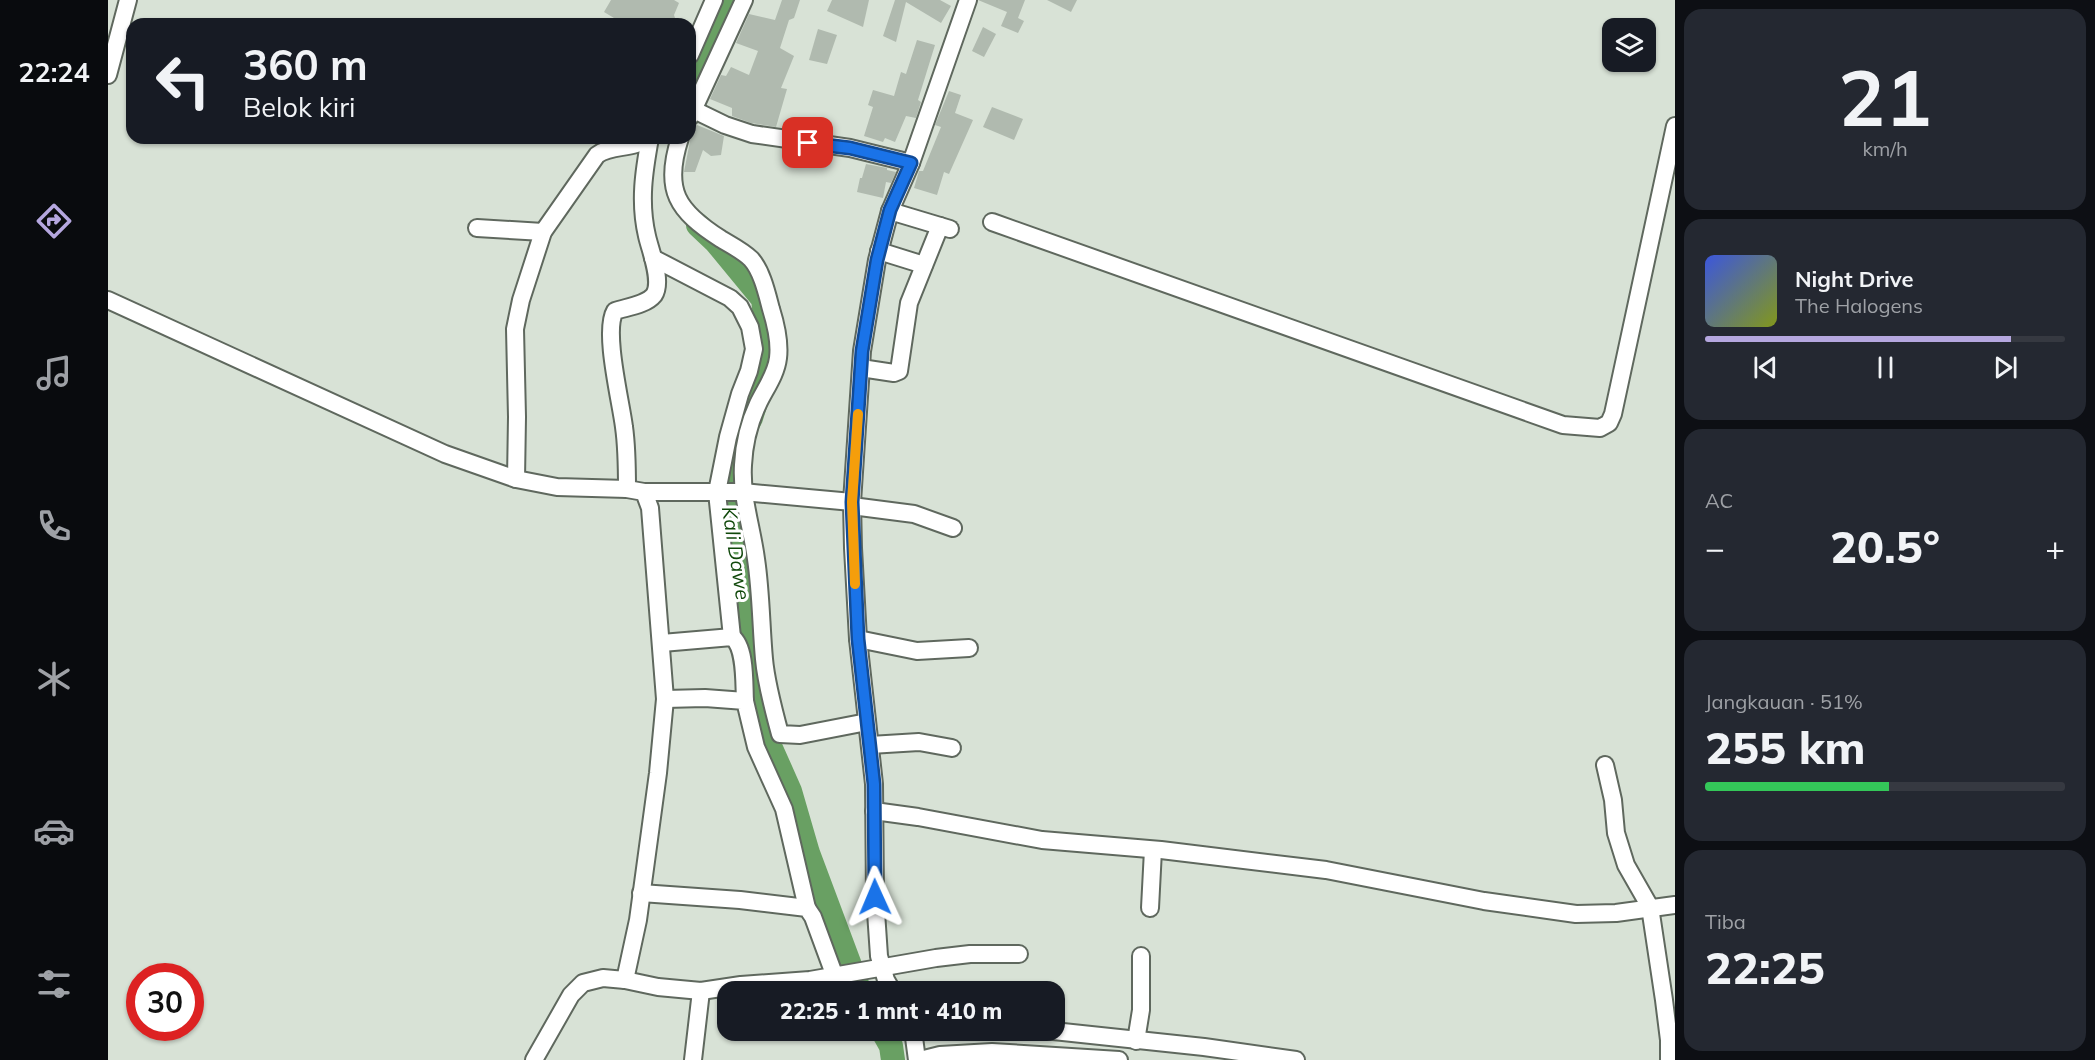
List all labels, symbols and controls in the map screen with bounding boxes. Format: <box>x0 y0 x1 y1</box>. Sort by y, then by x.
map controls <box>1602 18 1656 72</box>
button: layers <box>1602 18 1656 72</box>
text: 360 m <box>243 38 368 91</box>
icon: left <box>144 42 222 120</box>
text: 21 <box>1838 48 1932 146</box>
text: 22:24 <box>18 55 90 89</box>
text: Belok kiri <box>243 90 355 124</box>
pin <box>782 117 833 168</box>
icon: arrive <box>791 126 824 159</box>
text: km/h <box>1862 136 1908 161</box>
icon: directions <box>33 200 75 242</box>
text: Night Drive <box>1795 265 1914 293</box>
text: The Halogens <box>1795 293 1923 318</box>
icon: previous <box>1749 351 1782 384</box>
icon: pause <box>1869 351 1902 384</box>
icon: next <box>1989 351 2022 384</box>
icon: music <box>33 352 75 394</box>
text: AC <box>1705 488 1733 513</box>
water label: Kali Dawe <box>717 504 756 602</box>
icon: phone <box>33 505 75 547</box>
text: 20.5° <box>1830 518 1940 574</box>
text: − <box>1705 527 1725 568</box>
text: + <box>2045 527 2065 568</box>
icon: climate <box>33 658 75 700</box>
text: Jangkauan · 51% <box>1705 689 1863 714</box>
text: 255 km <box>1705 719 1866 775</box>
icon: car <box>33 810 75 852</box>
position arrow <box>843 865 907 929</box>
text: Tiba <box>1705 909 1746 934</box>
text: 22:25 <box>1705 939 1825 995</box>
icon: filters <box>33 963 75 1005</box>
speed limit sign: 30 <box>126 963 204 1041</box>
text: 22:25 · 1 mnt · 410 m <box>780 997 1002 1025</box>

